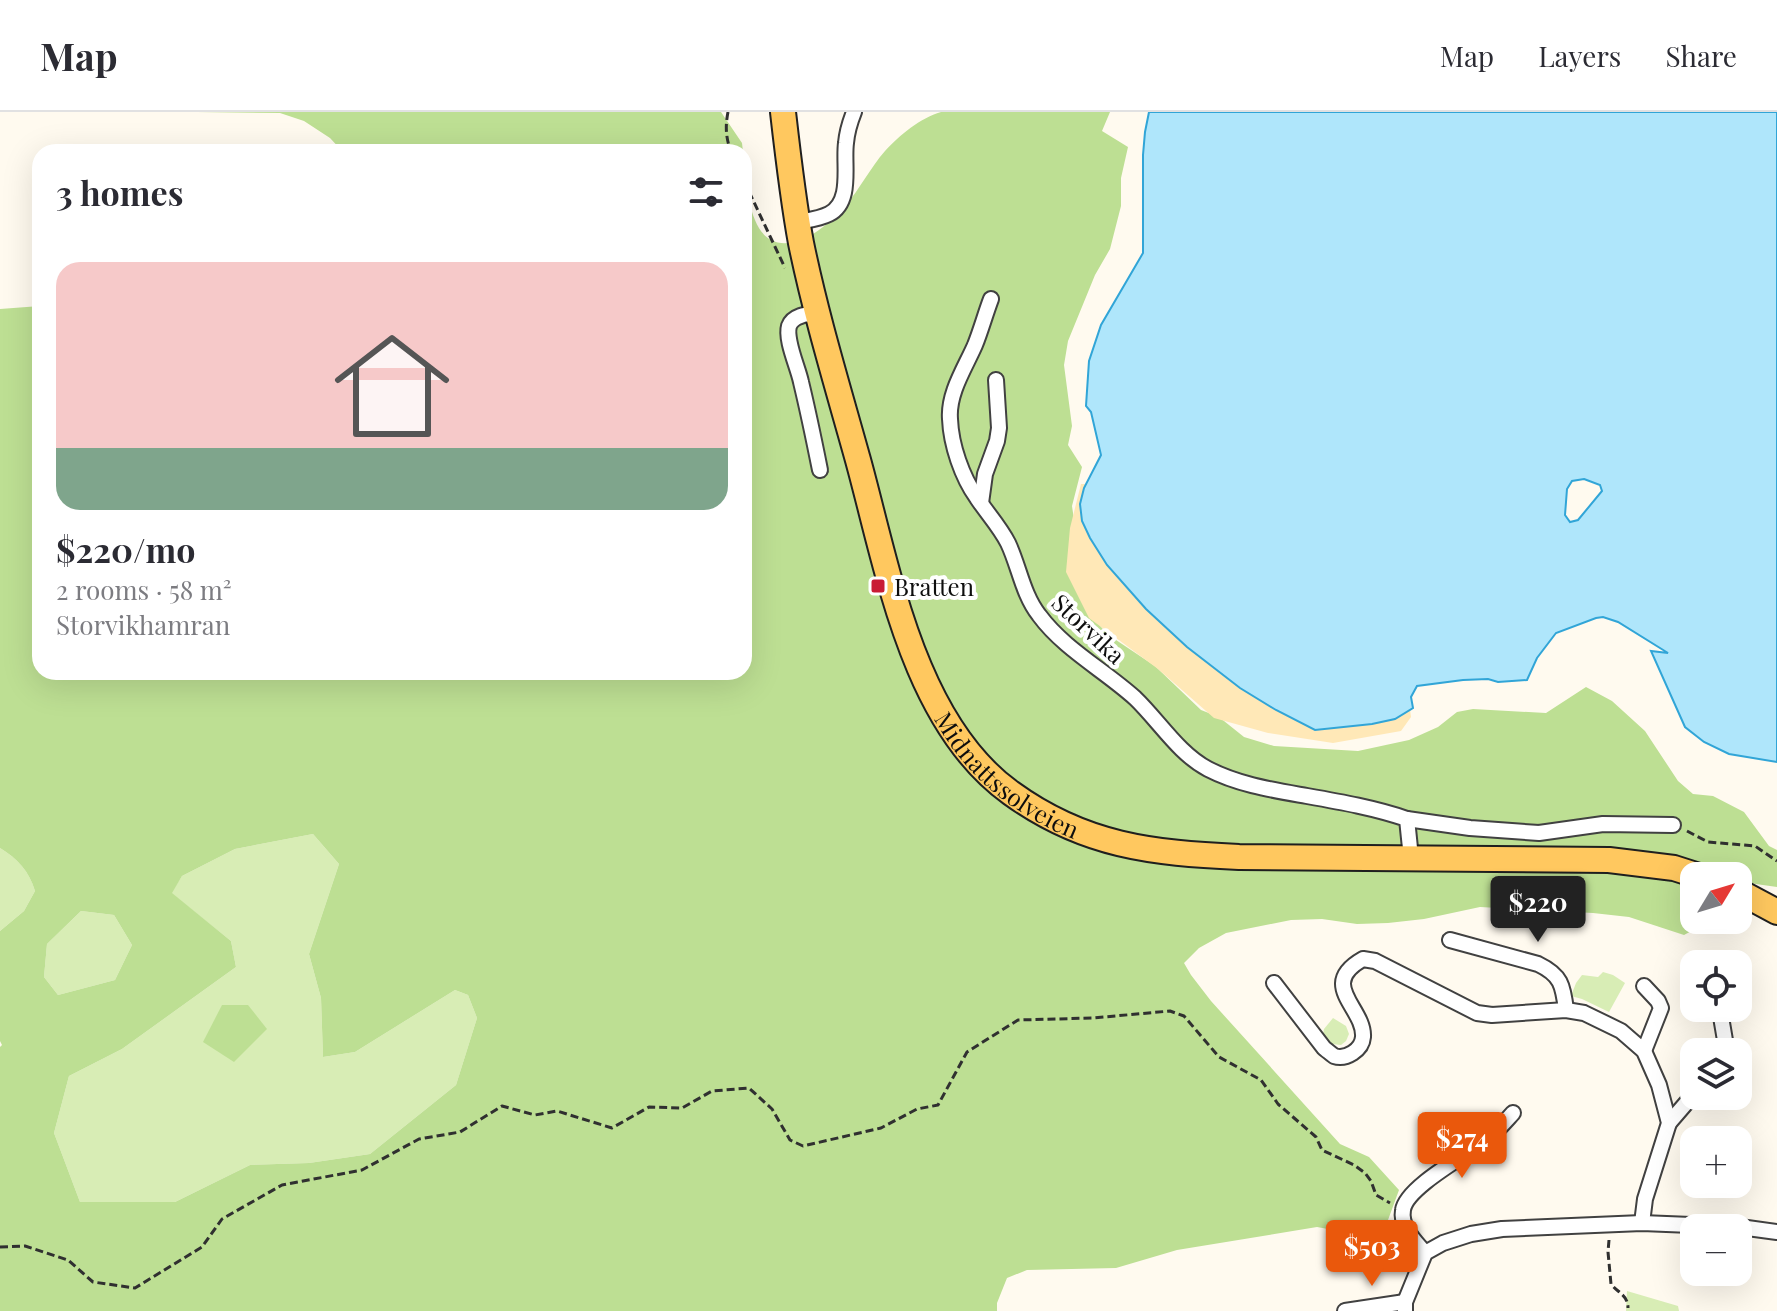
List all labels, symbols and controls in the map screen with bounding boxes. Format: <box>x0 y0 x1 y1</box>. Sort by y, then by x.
text: Map <box>40 30 117 81</box>
text: Map <box>1440 37 1494 74</box>
text: Layers <box>1538 37 1621 74</box>
text: Share <box>1665 37 1737 74</box>
text: 3 homes <box>56 169 183 215</box>
icon: filters <box>684 170 728 214</box>
icon: home <box>320 314 464 458</box>
text: $220/mo <box>56 526 196 572</box>
place label: Bratten <box>894 570 974 602</box>
text: 2 rooms · 58 m² <box>56 572 232 607</box>
marker: Bratten <box>869 577 887 595</box>
street label: Storvika <box>1046 586 1132 670</box>
text: Storvikhamran <box>56 607 230 642</box>
street label: Midnattssolveien <box>928 705 1084 845</box>
north arrow <box>1680 862 1752 934</box>
map controls <box>1680 862 1752 1286</box>
pin: $220 <box>1491 876 1585 944</box>
text: $220 <box>1509 884 1567 919</box>
button: locate <box>1680 950 1752 1022</box>
button: layers <box>1680 1038 1752 1110</box>
pin: $274 <box>1415 1112 1509 1180</box>
text: $274 <box>1436 1120 1488 1155</box>
button: + <box>1680 1126 1752 1198</box>
button: − <box>1680 1214 1752 1286</box>
pin: $503 <box>1325 1220 1419 1288</box>
text: $503 <box>1344 1228 1400 1263</box>

